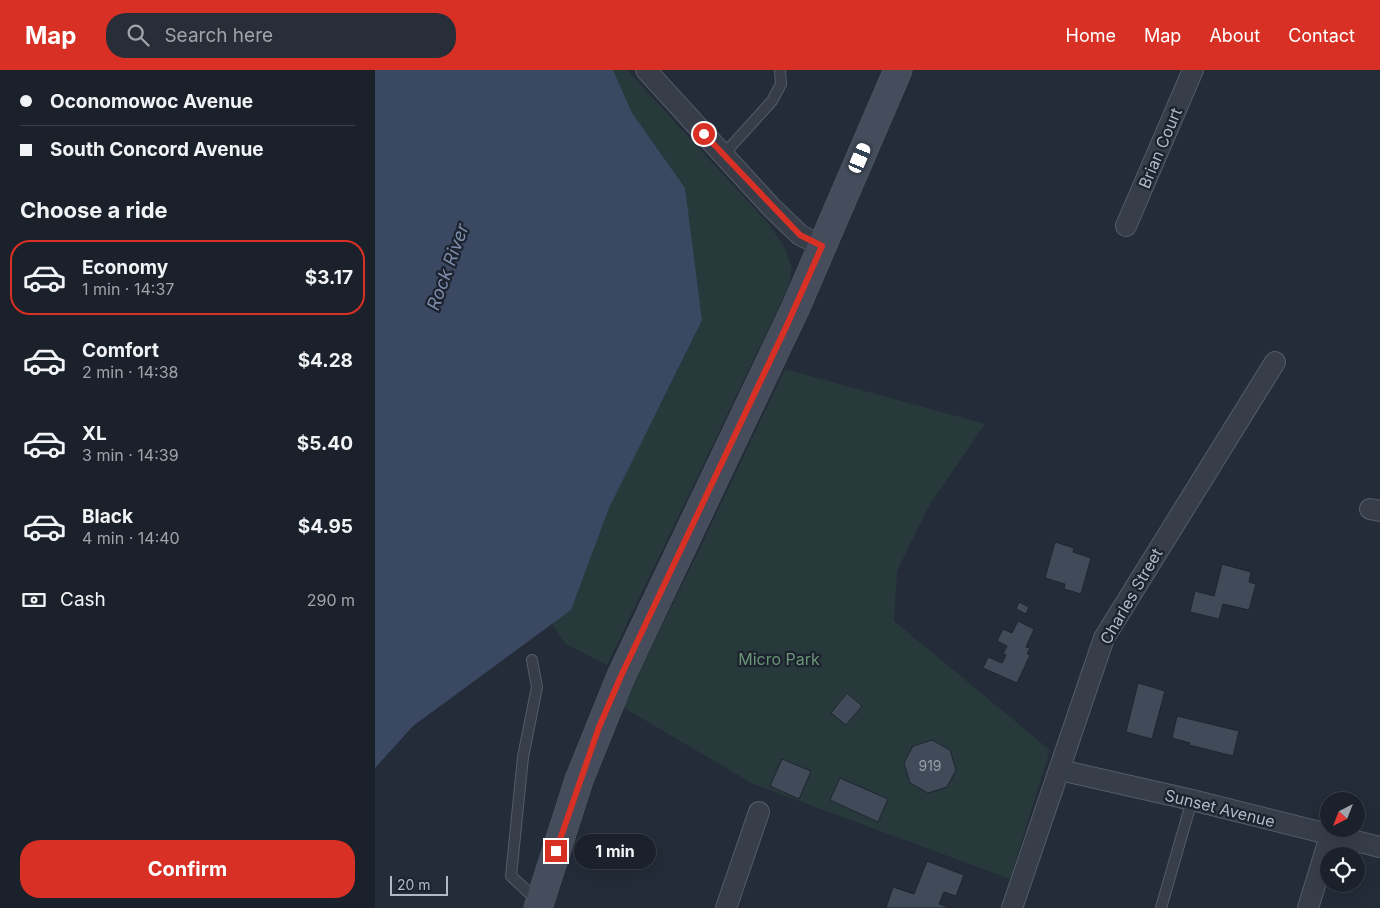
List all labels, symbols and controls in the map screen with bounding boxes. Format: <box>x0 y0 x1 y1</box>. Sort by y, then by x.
search box <box>106 13 456 58</box>
text: Map <box>25 21 76 50</box>
icon: search <box>124 21 152 49</box>
text: Search here <box>164 24 273 47</box>
text: Home <box>1066 25 1116 46</box>
text: Map <box>1144 25 1181 46</box>
text: About <box>1209 25 1260 46</box>
text: Contact <box>1288 25 1355 46</box>
text: Oconomowoc Avenue <box>50 90 253 113</box>
street label: Brian Court <box>1134 105 1186 191</box>
route start <box>693 123 715 145</box>
text: South Concord Avenue <box>50 138 264 161</box>
car <box>847 141 872 175</box>
text: Choose a ride <box>20 197 168 223</box>
water label: Rock River <box>422 220 473 313</box>
icon: car <box>22 255 67 300</box>
text: Economy <box>82 256 168 279</box>
text: $3.17 <box>305 266 353 289</box>
text: 1 min · 14:37 <box>82 279 174 299</box>
icon: car <box>22 338 67 383</box>
text: Comfort <box>82 339 159 362</box>
text: $4.28 <box>298 349 353 372</box>
text: 2 min · 14:38 <box>82 362 178 382</box>
icon: car <box>22 421 67 466</box>
text: XL <box>82 422 107 445</box>
text: $5.40 <box>297 432 353 455</box>
text: 3 min · 14:39 <box>82 445 179 465</box>
icon: car <box>22 504 67 549</box>
text: Black <box>82 505 133 528</box>
text: $4.95 <box>298 515 353 538</box>
text: 4 min · 14:40 <box>82 528 180 548</box>
street label: Charles Street <box>1095 544 1167 648</box>
icon: cash <box>20 586 48 614</box>
text: Cash <box>60 588 106 611</box>
text: 290 m <box>307 590 355 610</box>
park label: Micro Park <box>738 649 820 669</box>
house number: 919 <box>918 757 942 774</box>
street label: Sunset Avenue <box>1163 785 1277 831</box>
north arrow <box>1320 792 1365 838</box>
map controls <box>1320 792 1365 892</box>
callout: 1 min <box>573 834 656 868</box>
button: Confirm <box>20 840 355 898</box>
route end <box>545 840 567 862</box>
text: 1 min <box>595 841 635 861</box>
button: locate <box>1320 847 1365 892</box>
scale bar <box>390 873 447 896</box>
text: 20 m <box>397 876 431 893</box>

